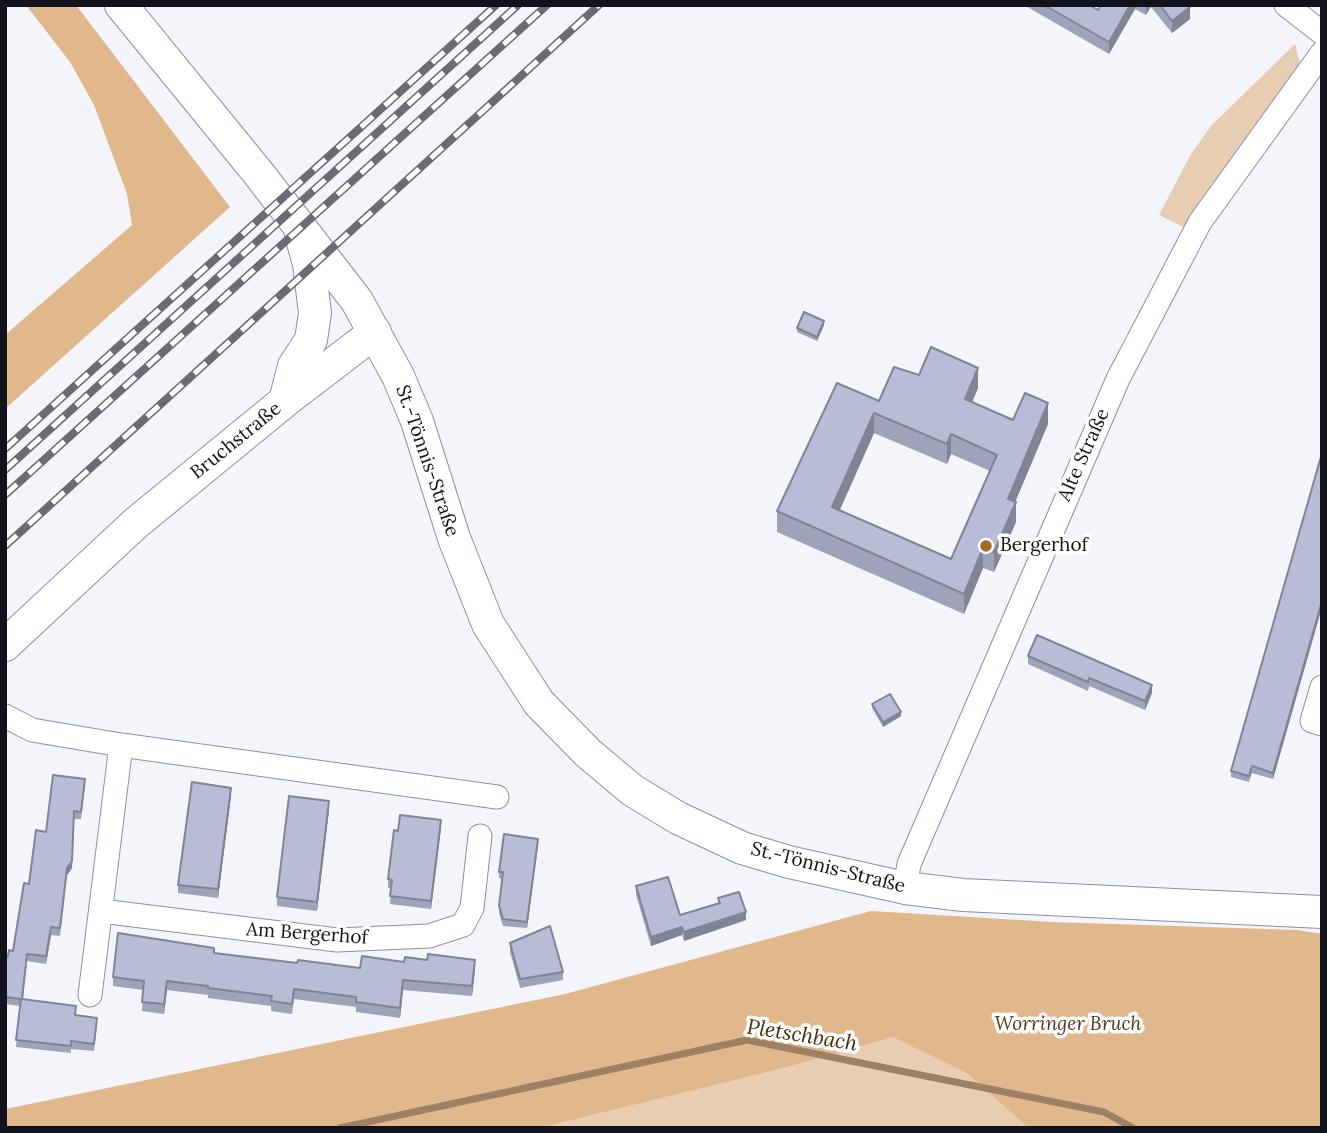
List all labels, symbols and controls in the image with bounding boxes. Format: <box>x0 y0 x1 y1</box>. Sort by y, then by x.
street label: St.-Tönnis-Straße <box>390 382 464 540</box>
street label: Bruchstraße <box>186 398 286 484</box>
street label: Alte Straße <box>1053 405 1115 505</box>
place label: Bergerhof <box>1000 535 1088 557</box>
marker: Bergerhof <box>978 538 994 554</box>
street label: St.-Tönnis-Straße <box>748 838 908 898</box>
street label: Am Bergerhof <box>245 918 369 950</box>
park label: Worringer Bruch <box>995 1014 1141 1036</box>
water label: Pletschbach <box>745 1015 859 1057</box>

